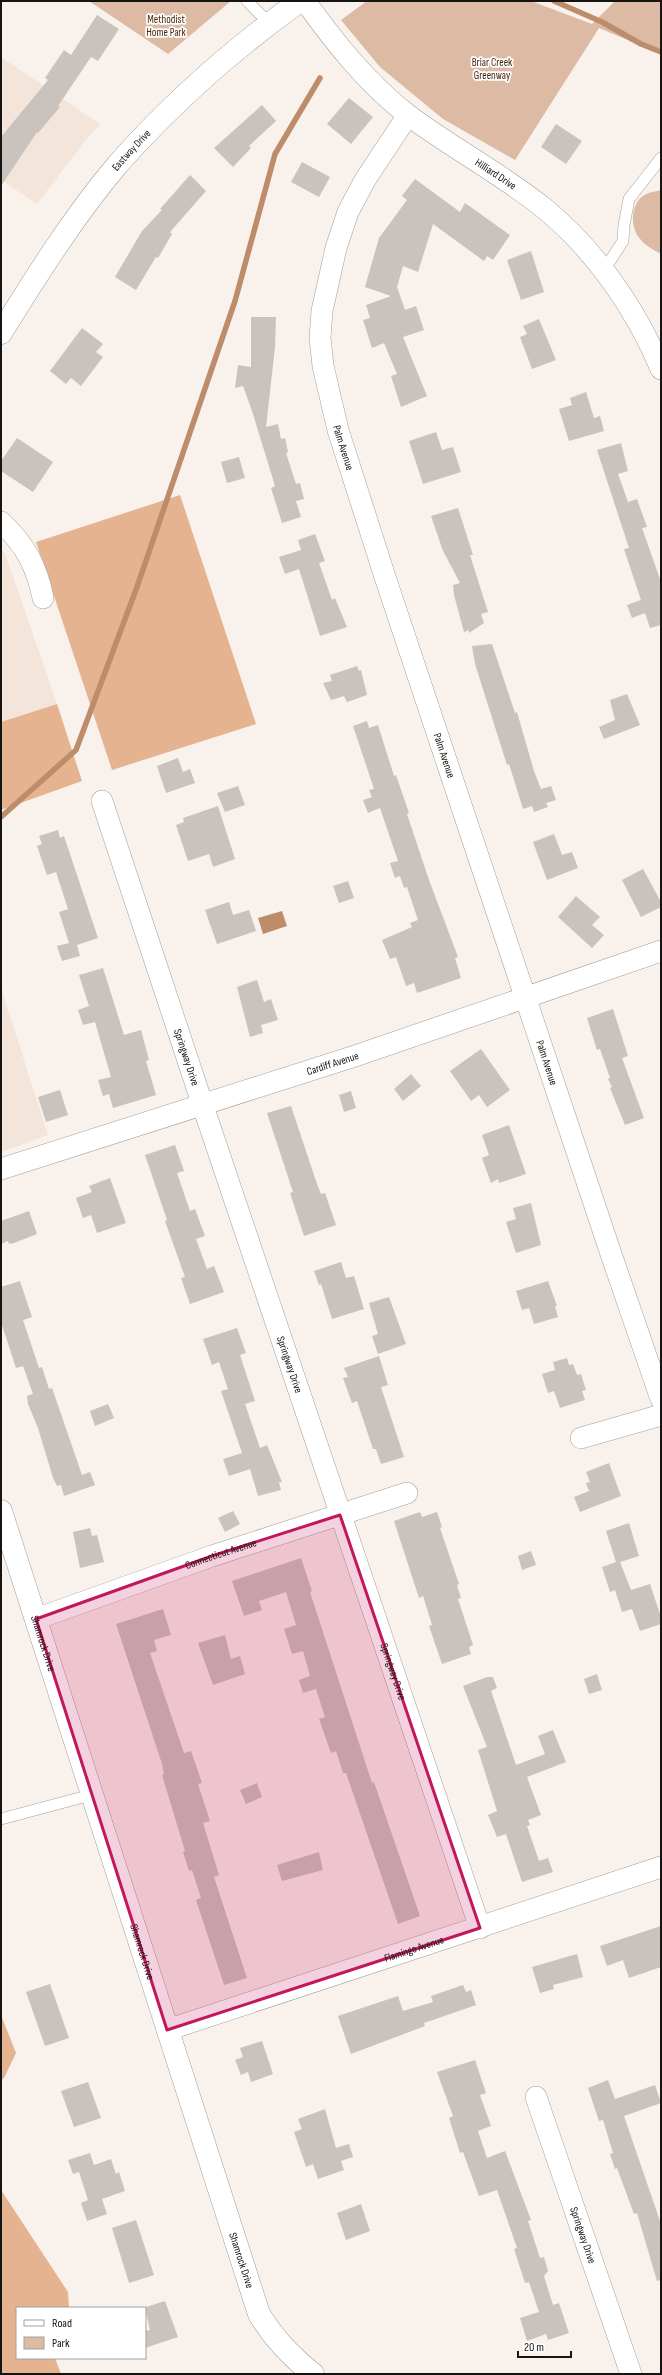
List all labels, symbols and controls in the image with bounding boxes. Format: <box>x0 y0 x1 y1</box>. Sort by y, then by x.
park label: Methodist Home Park <box>146 13 187 39</box>
park label: Briar Creek Greenway <box>472 56 513 82</box>
street label: Eastway Drive <box>109 127 154 173</box>
street label: Hilliard Drive <box>473 156 519 193</box>
street label: Palm Avenue <box>330 424 356 472</box>
street label: Palm Avenue <box>431 731 458 780</box>
street label: Springway Drive <box>171 1027 202 1088</box>
street label: Palm Avenue <box>533 1039 560 1087</box>
street label: Cardiff Avenue <box>305 1049 361 1078</box>
street label: Springway Drive <box>274 1335 305 1395</box>
street label: Connecticut Avenue <box>183 1536 258 1572</box>
street label: Shamrock Drive <box>28 1614 58 1673</box>
street label: Springway Drive <box>377 1642 409 1702</box>
street label: Shamrock Drive <box>127 1922 157 1982</box>
street label: Flamingo Avenue <box>383 1933 446 1965</box>
street label: Springway Drive <box>567 2205 599 2265</box>
street label: Shamrock Drive <box>226 2231 256 2290</box>
legend <box>16 2307 146 2359</box>
text: Road <box>52 2316 72 2331</box>
scale bar <box>518 2333 571 2359</box>
text: Park <box>52 2336 70 2351</box>
text: 20 m <box>524 2340 544 2355</box>

